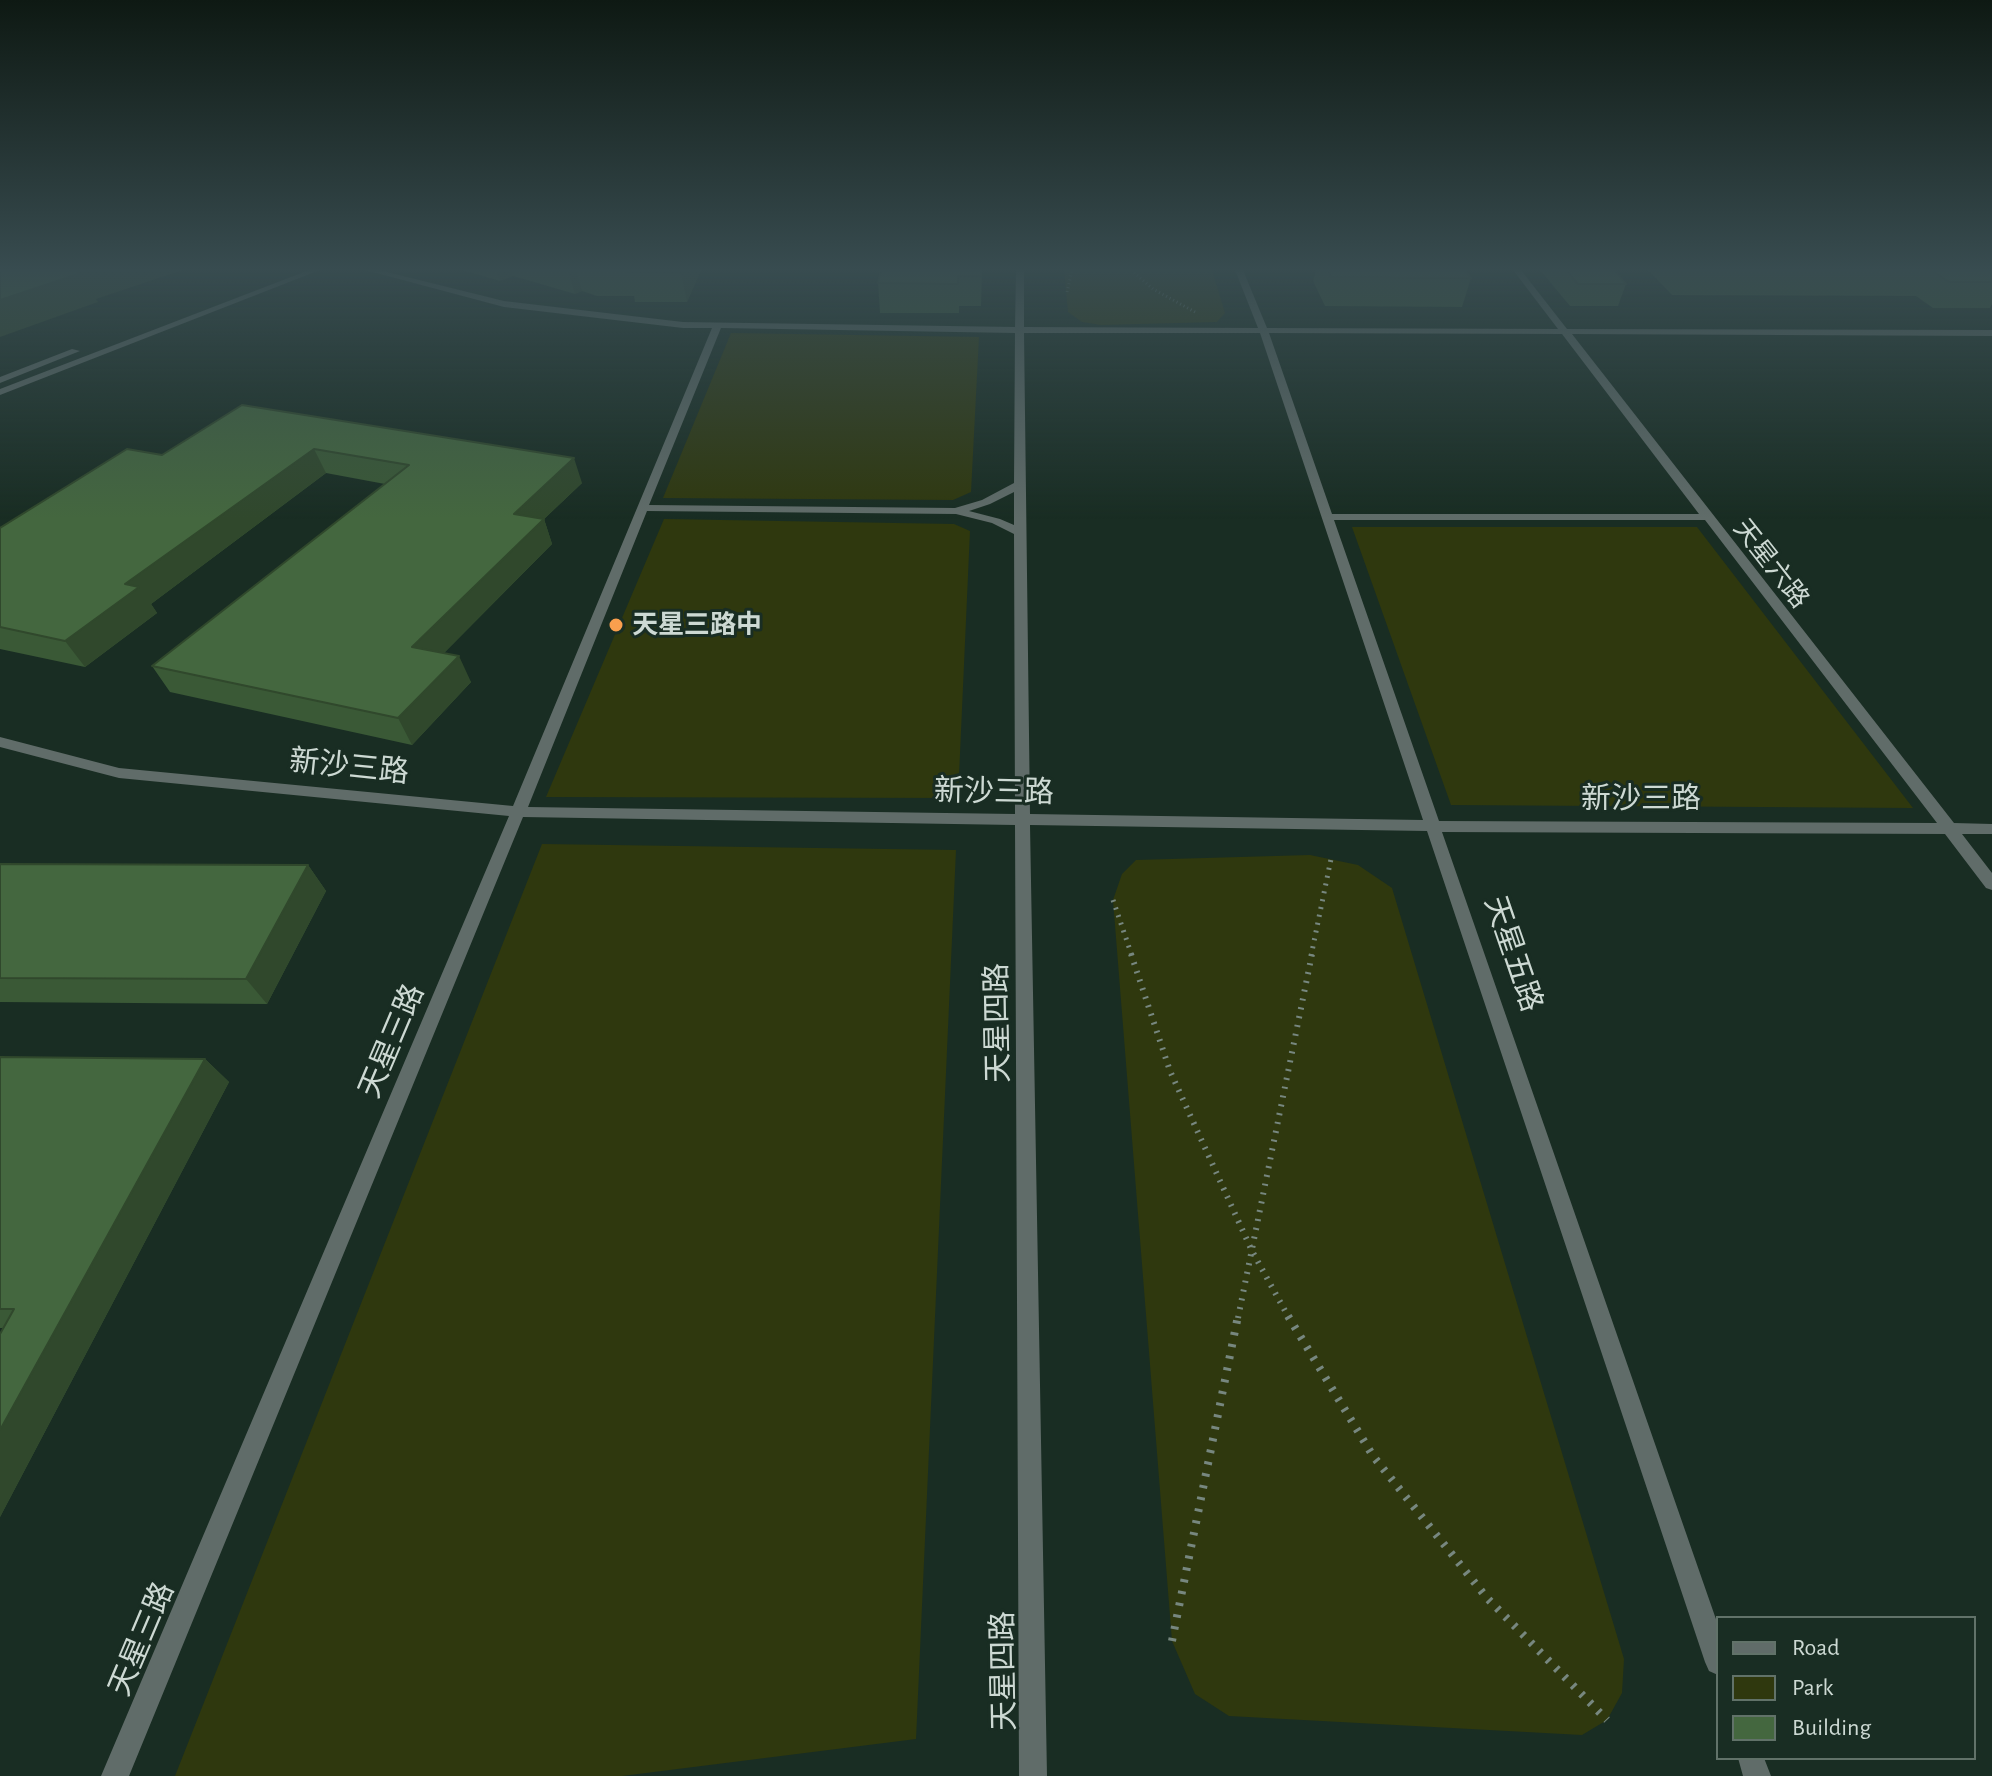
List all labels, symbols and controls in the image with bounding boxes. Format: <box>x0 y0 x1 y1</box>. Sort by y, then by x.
street label: 天星六路 <box>1727 513 1815 615</box>
place label: 天星三路中 <box>632 609 762 641</box>
marker: 天星三路中 <box>607 616 625 634</box>
street label: 新沙三路 <box>287 743 411 791</box>
street label: 新沙三路 <box>934 773 1054 811</box>
street label: 新沙三路 <box>1581 781 1701 817</box>
street label: 天星五路 <box>1476 891 1550 1017</box>
street label: 天星四路 <box>979 963 1017 1083</box>
street label: 天星三路 <box>352 979 432 1103</box>
street label: 天星三路 <box>102 1577 182 1701</box>
street label: 天星四路 <box>985 1611 1023 1731</box>
legend <box>1716 1616 1976 1760</box>
text: Road <box>1792 1636 1840 1660</box>
text: Park <box>1792 1676 1833 1700</box>
text: Building <box>1792 1716 1871 1740</box>

